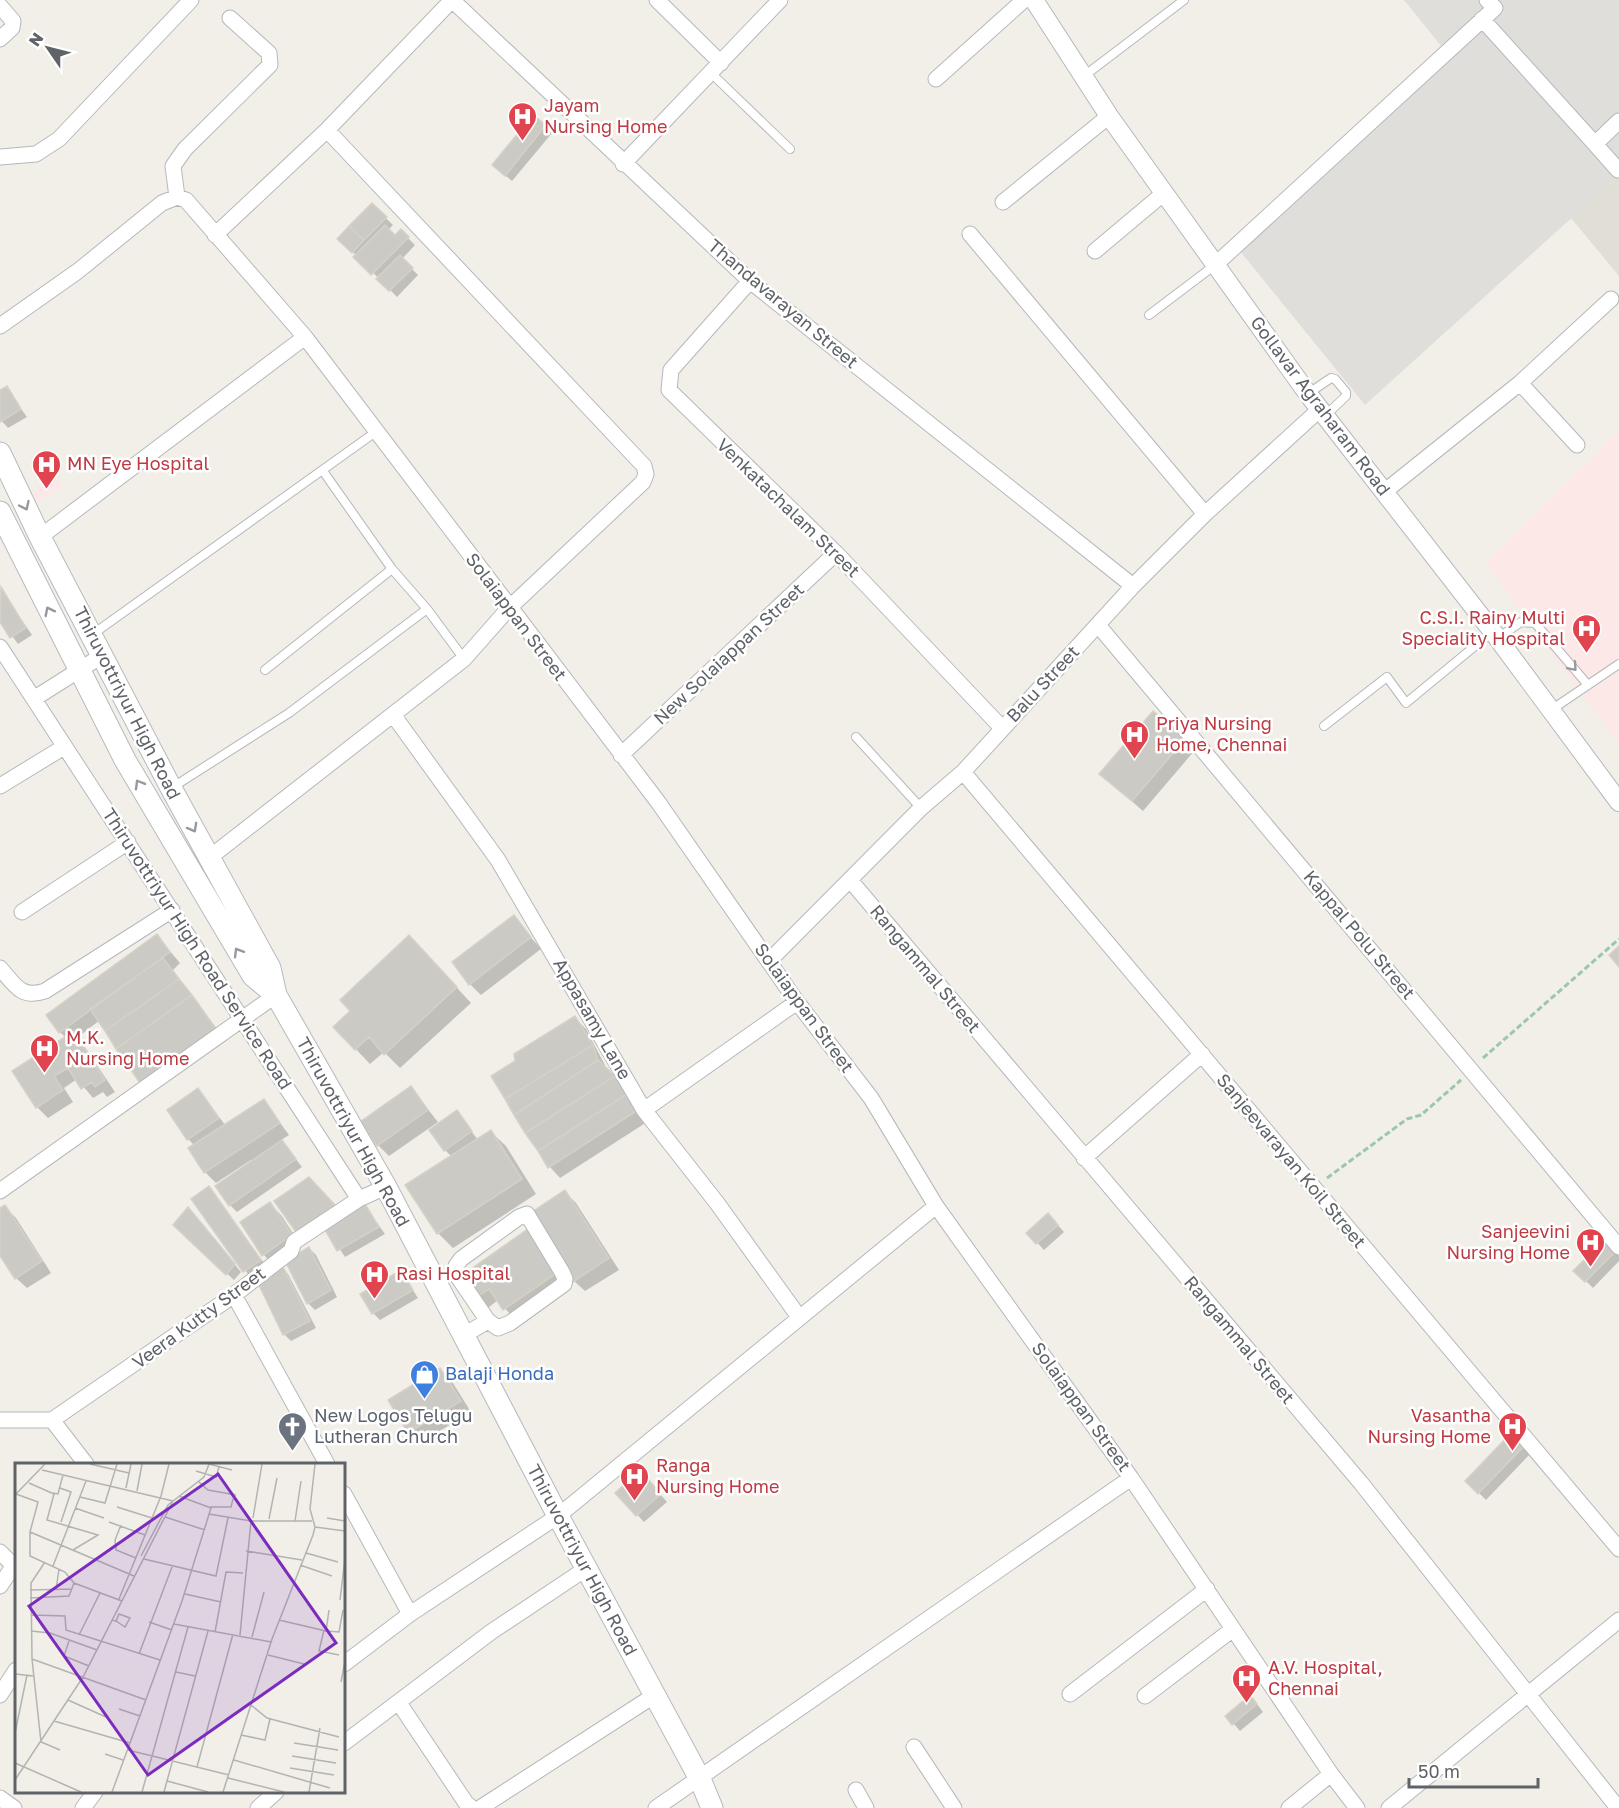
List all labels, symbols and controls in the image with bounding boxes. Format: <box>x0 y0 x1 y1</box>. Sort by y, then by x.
north arrow <box>18 18 78 78</box>
text: N <box>24 29 47 50</box>
place label: Jayam Nursing Home <box>544 94 667 137</box>
hospital icon: Jayam Nursing Home <box>507 100 539 142</box>
street label: Thandavarayan Street <box>704 234 863 372</box>
street label: Gollavar Agraharam Road <box>1246 311 1395 499</box>
street label: Venkatachalam Street <box>713 433 865 581</box>
hospital icon: MN Eye Hospital <box>30 448 62 490</box>
place label: MN Eye Hospital <box>67 452 209 474</box>
one-way arrow <box>18 500 30 511</box>
street label: Solaiappan Street <box>462 548 572 685</box>
street label: New Solaiappan Street <box>649 578 808 729</box>
street label: Thiruvottriyur High Road <box>70 603 186 803</box>
one-way arrow <box>45 606 57 617</box>
place label: C.S.I. Rainy Multi Speciality Hospital <box>1401 606 1565 649</box>
hospital icon: C.S.I. Rainy Multi Speciality Hospital <box>1570 612 1602 654</box>
street label: Balu Street <box>1001 640 1083 726</box>
one-way arrow <box>1566 660 1577 671</box>
place label: Priya Nursing Home, Chennai <box>1156 712 1287 755</box>
hospital icon: Priya Nursing Home, Chennai <box>1119 718 1151 760</box>
one-way arrow <box>134 780 146 790</box>
street label: Thiruvottriyur High Road Service Road <box>98 804 297 1093</box>
one-way arrow <box>186 822 197 832</box>
street label: Kappal Polu Street <box>1299 865 1420 1003</box>
street label: Rangammal Street <box>866 900 986 1037</box>
street label: Solaiappan Street <box>751 938 859 1076</box>
one-way arrow <box>234 948 246 958</box>
street label: Appasamy Lane <box>549 954 636 1083</box>
place label: M.K. Nursing Home <box>66 1026 189 1069</box>
hospital icon: M.K. Nursing Home <box>29 1032 61 1074</box>
street label: Thiruvottriyur High Road <box>293 1033 415 1230</box>
street label: Sanjeevarayan Koil Street <box>1212 1069 1371 1252</box>
place label: Sanjeevini Nursing Home <box>1447 1220 1570 1263</box>
hospital icon: Sanjeevini Nursing Home <box>1575 1226 1607 1268</box>
hospital icon: Rasi Hospital <box>359 1258 391 1300</box>
street label: Veera Kutty Street <box>128 1262 269 1373</box>
place label: Rasi Hospital <box>396 1262 510 1284</box>
street label: Rangammal Street <box>1180 1271 1300 1408</box>
street label: Solaiappan Street <box>1028 1337 1136 1475</box>
shop icon: Balaji Honda <box>408 1358 440 1400</box>
place label: Balaji Honda <box>445 1362 554 1384</box>
place label: New Logos Telugu Lutheran Church <box>314 1404 472 1447</box>
place label: Vasantha Nursing Home <box>1368 1404 1491 1447</box>
church icon: New Logos Telugu Lutheran Church <box>277 1410 309 1452</box>
hospital icon: Vasantha Nursing Home <box>1496 1410 1528 1452</box>
place label: Ranga Nursing Home <box>656 1454 779 1497</box>
street label: Thiruvottriyur High Road <box>523 1460 643 1659</box>
hospital icon: Ranga Nursing Home <box>619 1460 651 1502</box>
inset map <box>15 1463 345 1793</box>
place label: A.V. Hospital, Chennai <box>1268 1656 1383 1699</box>
hospital icon: A.V. Hospital, Chennai <box>1231 1662 1263 1704</box>
scale bar <box>1409 1751 1538 1789</box>
text: 50 m <box>1418 1760 1460 1782</box>

